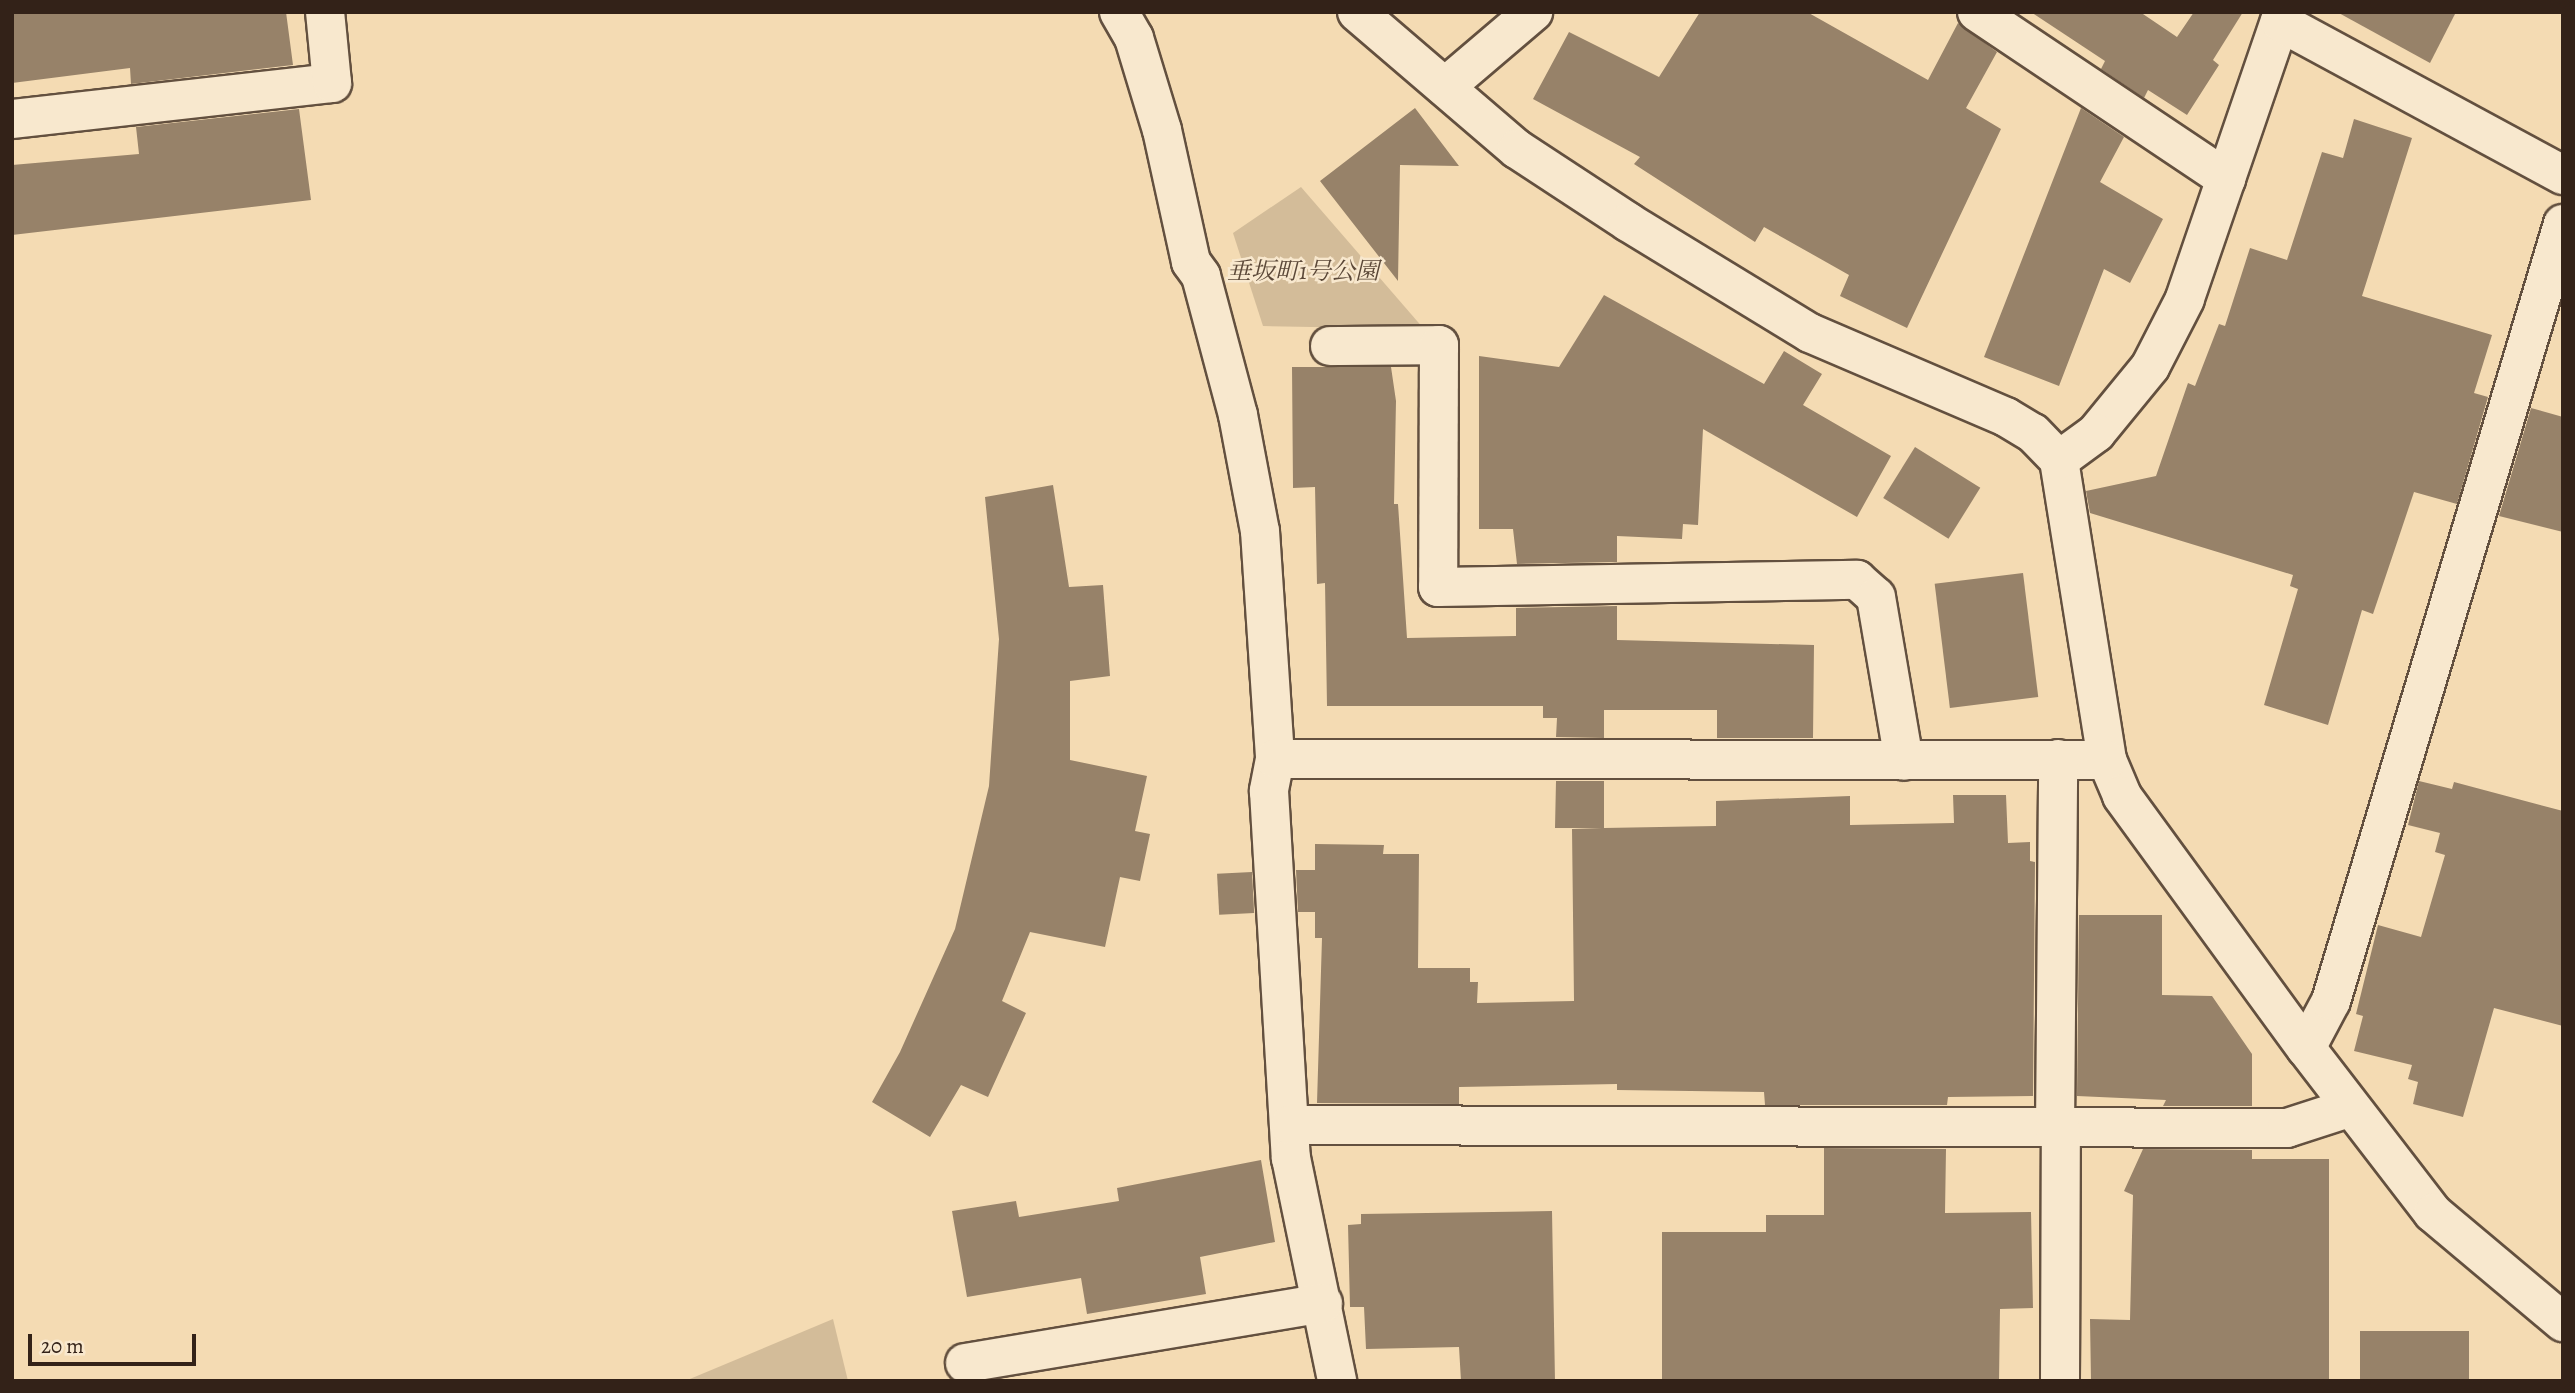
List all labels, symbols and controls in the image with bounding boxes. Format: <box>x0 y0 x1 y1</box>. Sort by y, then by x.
park label: 垂坂町1号公園 <box>1227 258 1379 286</box>
scale bar <box>32 1320 200 1364</box>
text: 20 m <box>41 1332 84 1360</box>

